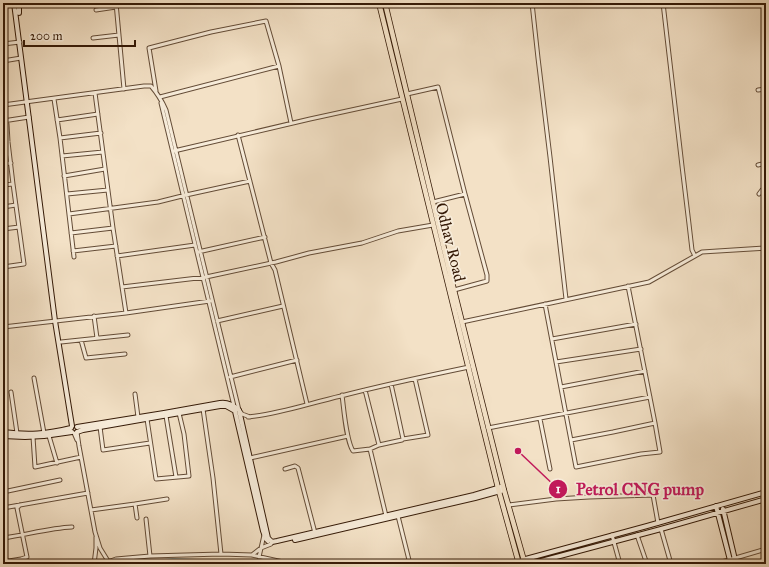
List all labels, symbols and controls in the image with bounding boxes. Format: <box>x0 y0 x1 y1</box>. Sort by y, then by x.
scale bar <box>24 22 135 48</box>
text: 200 m <box>30 29 63 43</box>
street label: Odhav Road <box>431 201 470 284</box>
callout: Petrol CNG pump <box>548 474 712 503</box>
text: Petrol CNG pump <box>576 479 704 500</box>
text: 1 <box>556 482 561 496</box>

